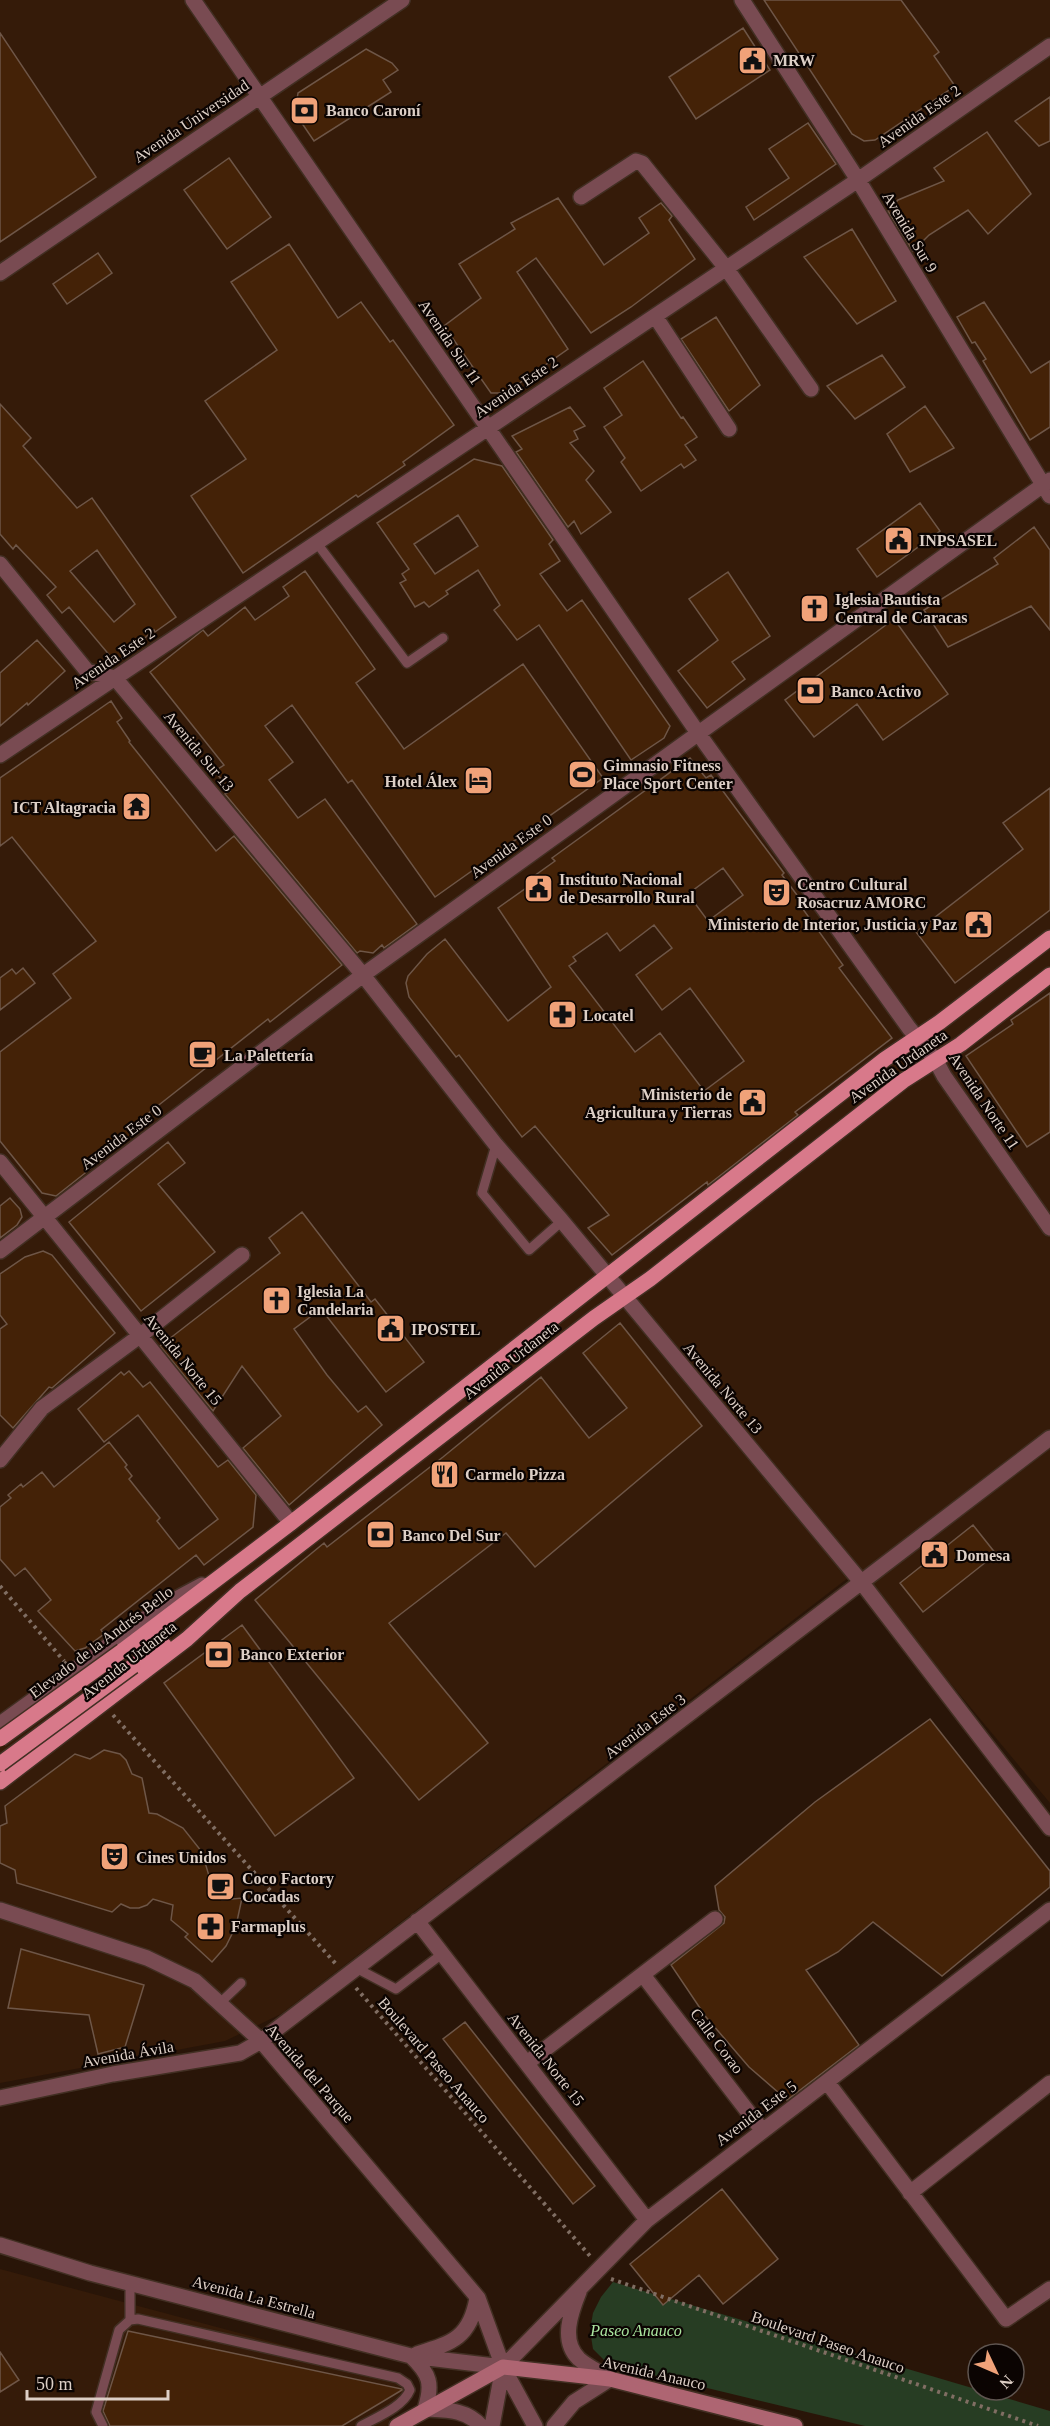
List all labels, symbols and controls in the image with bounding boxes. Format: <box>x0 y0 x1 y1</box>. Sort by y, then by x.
public building icon: MRW <box>736 44 768 76</box>
place label: MRW <box>773 52 815 69</box>
street label: Avenida Universidad <box>130 76 252 166</box>
street label: Avenida Este 2 <box>875 81 963 151</box>
bank icon: Banco Caroní <box>289 94 321 126</box>
place label: Banco Caroní <box>326 102 421 119</box>
street label: Avenida Sur 9 <box>879 189 941 275</box>
street label: Avenida Sur 11 <box>415 296 485 388</box>
street label: Avenida Este 2 <box>471 353 561 421</box>
public building icon: INPSASEL <box>882 524 914 556</box>
place label: INPSASEL <box>919 532 997 549</box>
place label: Iglesia Bautista Central de Caracas <box>835 591 967 626</box>
church icon: Iglesia Bautista Central de Caracas <box>798 592 830 624</box>
street label: Avenida Este 2 <box>68 624 158 692</box>
bank icon: Banco Activo <box>794 675 826 707</box>
place label: Banco Activo <box>831 683 921 700</box>
street label: Avenida Sur 13 <box>161 708 237 794</box>
place label: Gimnasio Fitness Place Sport Center <box>603 757 733 793</box>
sports icon: Gimnasio Fitness Place Sport Center <box>566 758 598 790</box>
hotel icon: Hotel Álex <box>462 765 494 797</box>
place label: Hotel Álex <box>385 772 457 790</box>
temple icon: ICT Altagracia <box>121 791 153 823</box>
place label: ICT Altagracia <box>13 799 116 817</box>
street label: Avenida Este 0 <box>467 811 555 881</box>
place label: Instituto Nacional de Desarrollo Rural <box>559 871 695 906</box>
public building icon: Instituto Nacional de Desarrollo Rural <box>522 872 554 904</box>
place label: Centro Cultural Rosacruz AMORC <box>797 876 926 911</box>
theatre icon: Centro Cultural Rosacruz AMORC <box>760 877 792 909</box>
public building icon: Ministerio de Interior, Justicia y Paz <box>962 908 994 940</box>
place label: Ministerio de Interior, Justicia y Paz <box>708 916 957 934</box>
pharmacy icon: Locatel <box>546 999 578 1031</box>
place label: Locatel <box>583 1007 634 1024</box>
street label: Avenida Urdaneta <box>846 1026 950 1106</box>
cafe icon: La Palettería <box>187 1039 219 1071</box>
place label: La Palettería <box>224 1047 313 1064</box>
street label: Avenida Norte 11 <box>945 1049 1023 1153</box>
place label: Ministerio de Agricultura y Tierras <box>585 1086 732 1122</box>
public building icon: Ministerio de Agricultura y Tierras <box>737 1087 769 1119</box>
street label: Avenida Este 0 <box>77 1101 165 1173</box>
place label: Iglesia La Candelaria <box>297 1283 373 1318</box>
church icon: Iglesia La Candelaria <box>260 1284 292 1316</box>
street label: Avenida Norte 15 <box>141 1310 225 1408</box>
public building icon: IPOSTEL <box>374 1313 406 1345</box>
street label: Avenida Urdaneta <box>460 1318 562 1402</box>
place label: IPOSTEL <box>411 1321 480 1338</box>
street label: Avenida Norte 13 <box>680 1339 766 1437</box>
restaurant icon: Carmelo Pizza <box>428 1458 460 1490</box>
place label: Carmelo Pizza <box>465 1466 565 1483</box>
bank icon: Banco Del Sur <box>365 1519 397 1551</box>
place label: Banco Del Sur <box>402 1527 501 1544</box>
public building icon: Domesa <box>919 1539 951 1571</box>
place label: Domesa <box>956 1547 1010 1564</box>
street label: Elevado de la Andrés Bello <box>26 1583 176 1701</box>
street label: Avenida Urdaneta <box>78 1618 180 1702</box>
bank icon: Banco Exterior <box>203 1638 235 1670</box>
place label: Banco Exterior <box>240 1646 344 1663</box>
street label: Avenida Este 3 <box>601 1690 689 1762</box>
theatre icon: Cines Unidos <box>99 1841 131 1873</box>
place label: Cines Unidos <box>136 1849 226 1866</box>
place label: Coco Factory Cocadas <box>242 1870 334 1905</box>
cafe icon: Coco Factory Cocadas <box>205 1871 237 1903</box>
pharmacy icon: Farmaplus <box>194 1910 226 1942</box>
place label: Farmaplus <box>231 1918 306 1936</box>
street label: Boulevard Paseo Anauco <box>375 1994 493 2126</box>
street label: Calle Corao <box>687 2005 747 2077</box>
street label: Avenida Norte 15 <box>504 2009 588 2109</box>
street label: Avenida del Parque <box>262 2020 357 2126</box>
street label: Avenida Ávila <box>81 2037 175 2070</box>
street label: Avenida Este 5 <box>712 2077 800 2149</box>
street label: Avenida La Estrella <box>191 2272 317 2322</box>
street label: Boulevard Paseo Anauco <box>749 2308 907 2376</box>
park label: Paseo Anauco <box>589 2322 682 2339</box>
north arrow <box>966 2342 1026 2402</box>
street label: Avenida Anauco <box>600 2353 708 2393</box>
scale bar <box>27 2363 168 2401</box>
text: N <box>996 2372 1017 2392</box>
text: 50 m <box>36 2374 73 2394</box>

